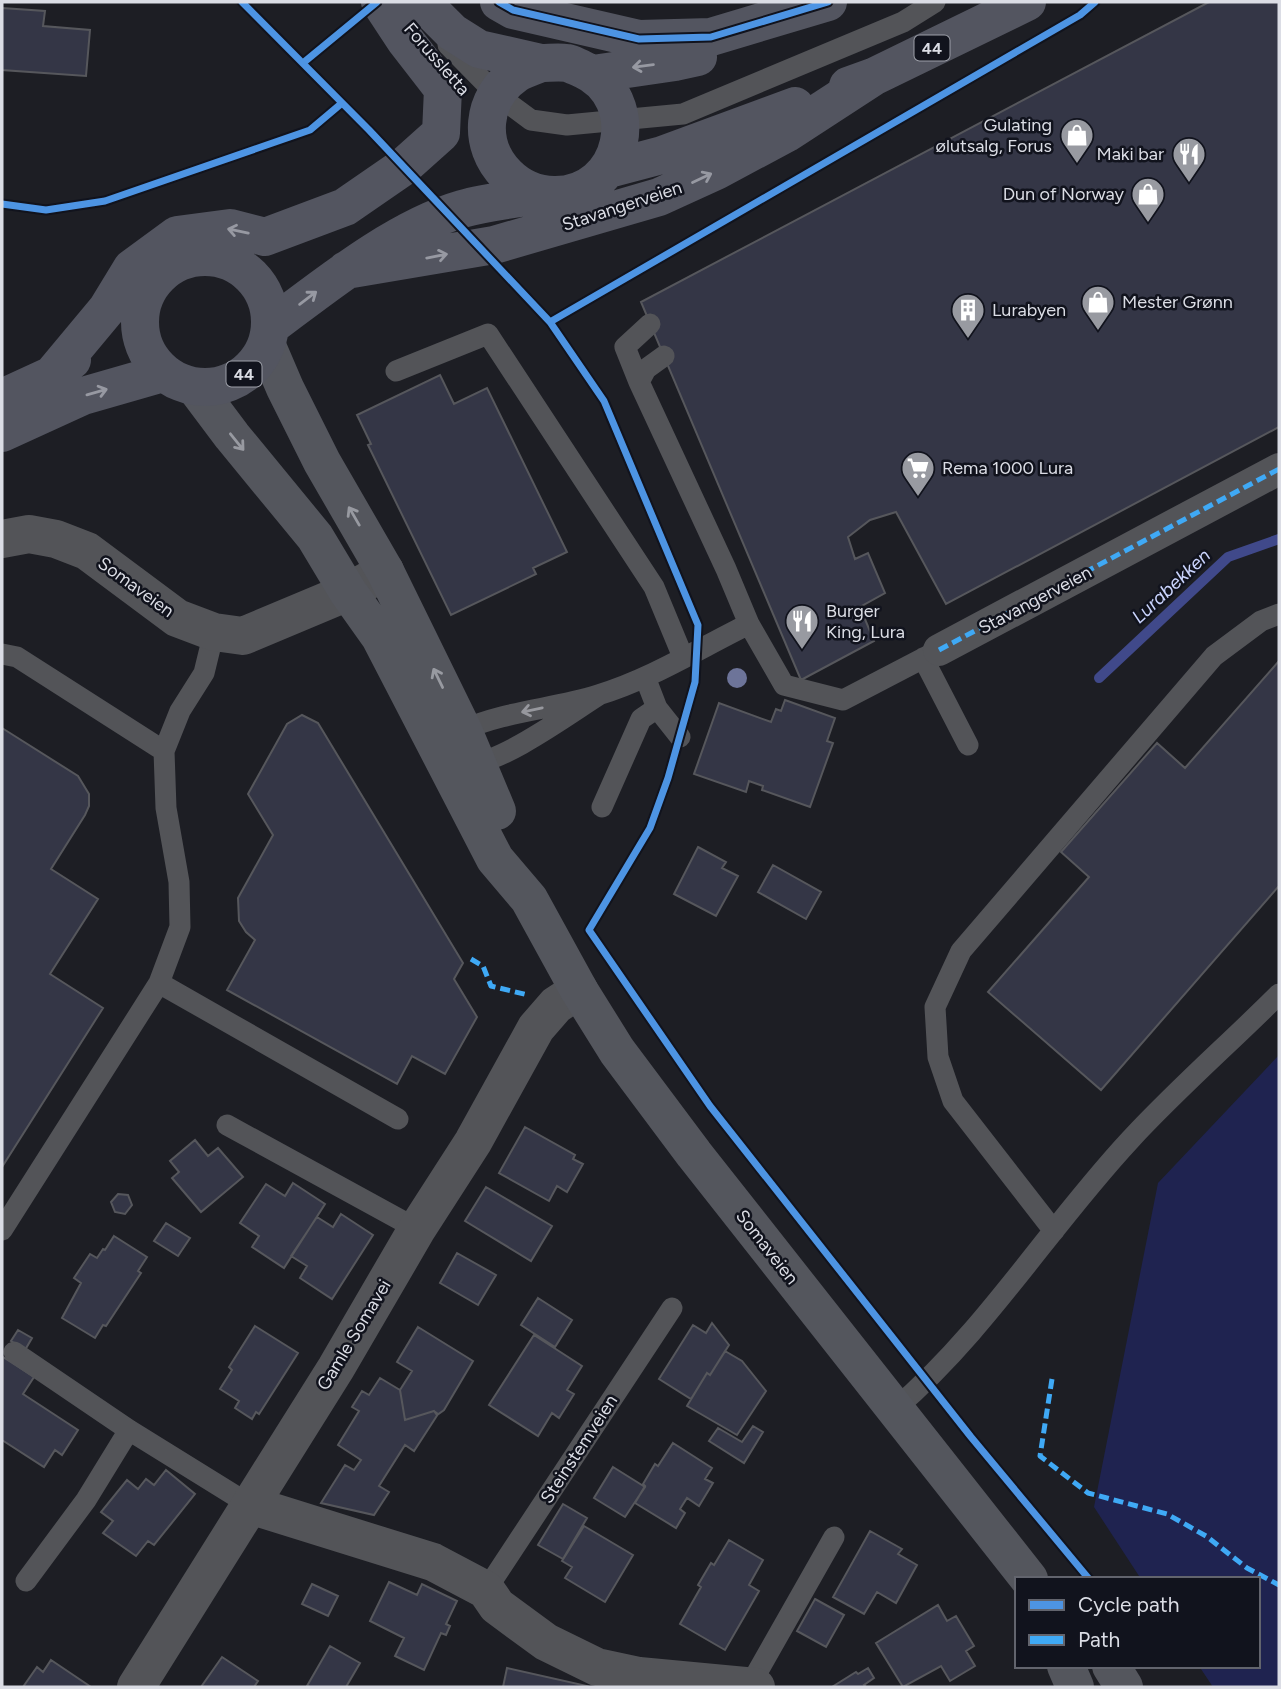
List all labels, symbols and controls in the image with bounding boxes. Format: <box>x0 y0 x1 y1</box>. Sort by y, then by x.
street label: Forussletta <box>399 18 475 100</box>
road number: 44 <box>914 36 950 60</box>
one-way arrow <box>632 59 655 72</box>
place label: Gulating ølutsalg, Forus <box>936 114 1052 157</box>
shop icon: Gulating ølutsalg, Forus <box>1058 116 1096 165</box>
restaurant icon: Maki bar <box>1170 135 1208 184</box>
place label: Maki bar <box>1096 143 1164 165</box>
one-way arrow <box>691 171 712 184</box>
shop icon: Dun of Norway <box>1129 175 1167 224</box>
street label: Stavangerveien <box>559 176 685 236</box>
place label: Dun of Norway <box>1003 183 1125 205</box>
one-way arrow <box>227 224 250 238</box>
one-way arrow <box>425 248 448 262</box>
shop icon: Mester Grønn <box>1079 283 1117 332</box>
one-way arrow <box>299 291 317 306</box>
building icon: Lurabyen <box>949 291 987 340</box>
place label: Mester Grønn <box>1122 291 1233 313</box>
place label: Lurabyen <box>992 299 1066 321</box>
road number: 44 <box>226 362 262 386</box>
one-way arrow <box>85 384 107 397</box>
one-way arrow <box>229 432 245 450</box>
supermarket icon: Rema 1000 Lura <box>899 449 937 498</box>
place label: Rema 1000 Lura <box>942 457 1073 479</box>
one-way arrow <box>347 507 361 527</box>
water label: Lurabekken <box>1127 544 1215 628</box>
street label: Somaveien <box>94 552 178 622</box>
street label: Stavangerveien <box>975 561 1095 639</box>
place label: Burger King, Lura <box>826 600 905 643</box>
restaurant icon: Burger King, Lura <box>783 602 821 651</box>
one-way arrow <box>430 668 444 689</box>
one-way arrow <box>521 703 544 717</box>
street label: Somaveien <box>731 1205 803 1289</box>
street label: Gamle Somavei <box>312 1276 396 1394</box>
street label: Steinstemveien <box>536 1391 622 1507</box>
legend <box>1015 1577 1260 1668</box>
text: Cycle path <box>1078 1592 1179 1617</box>
text: Path <box>1078 1627 1120 1652</box>

